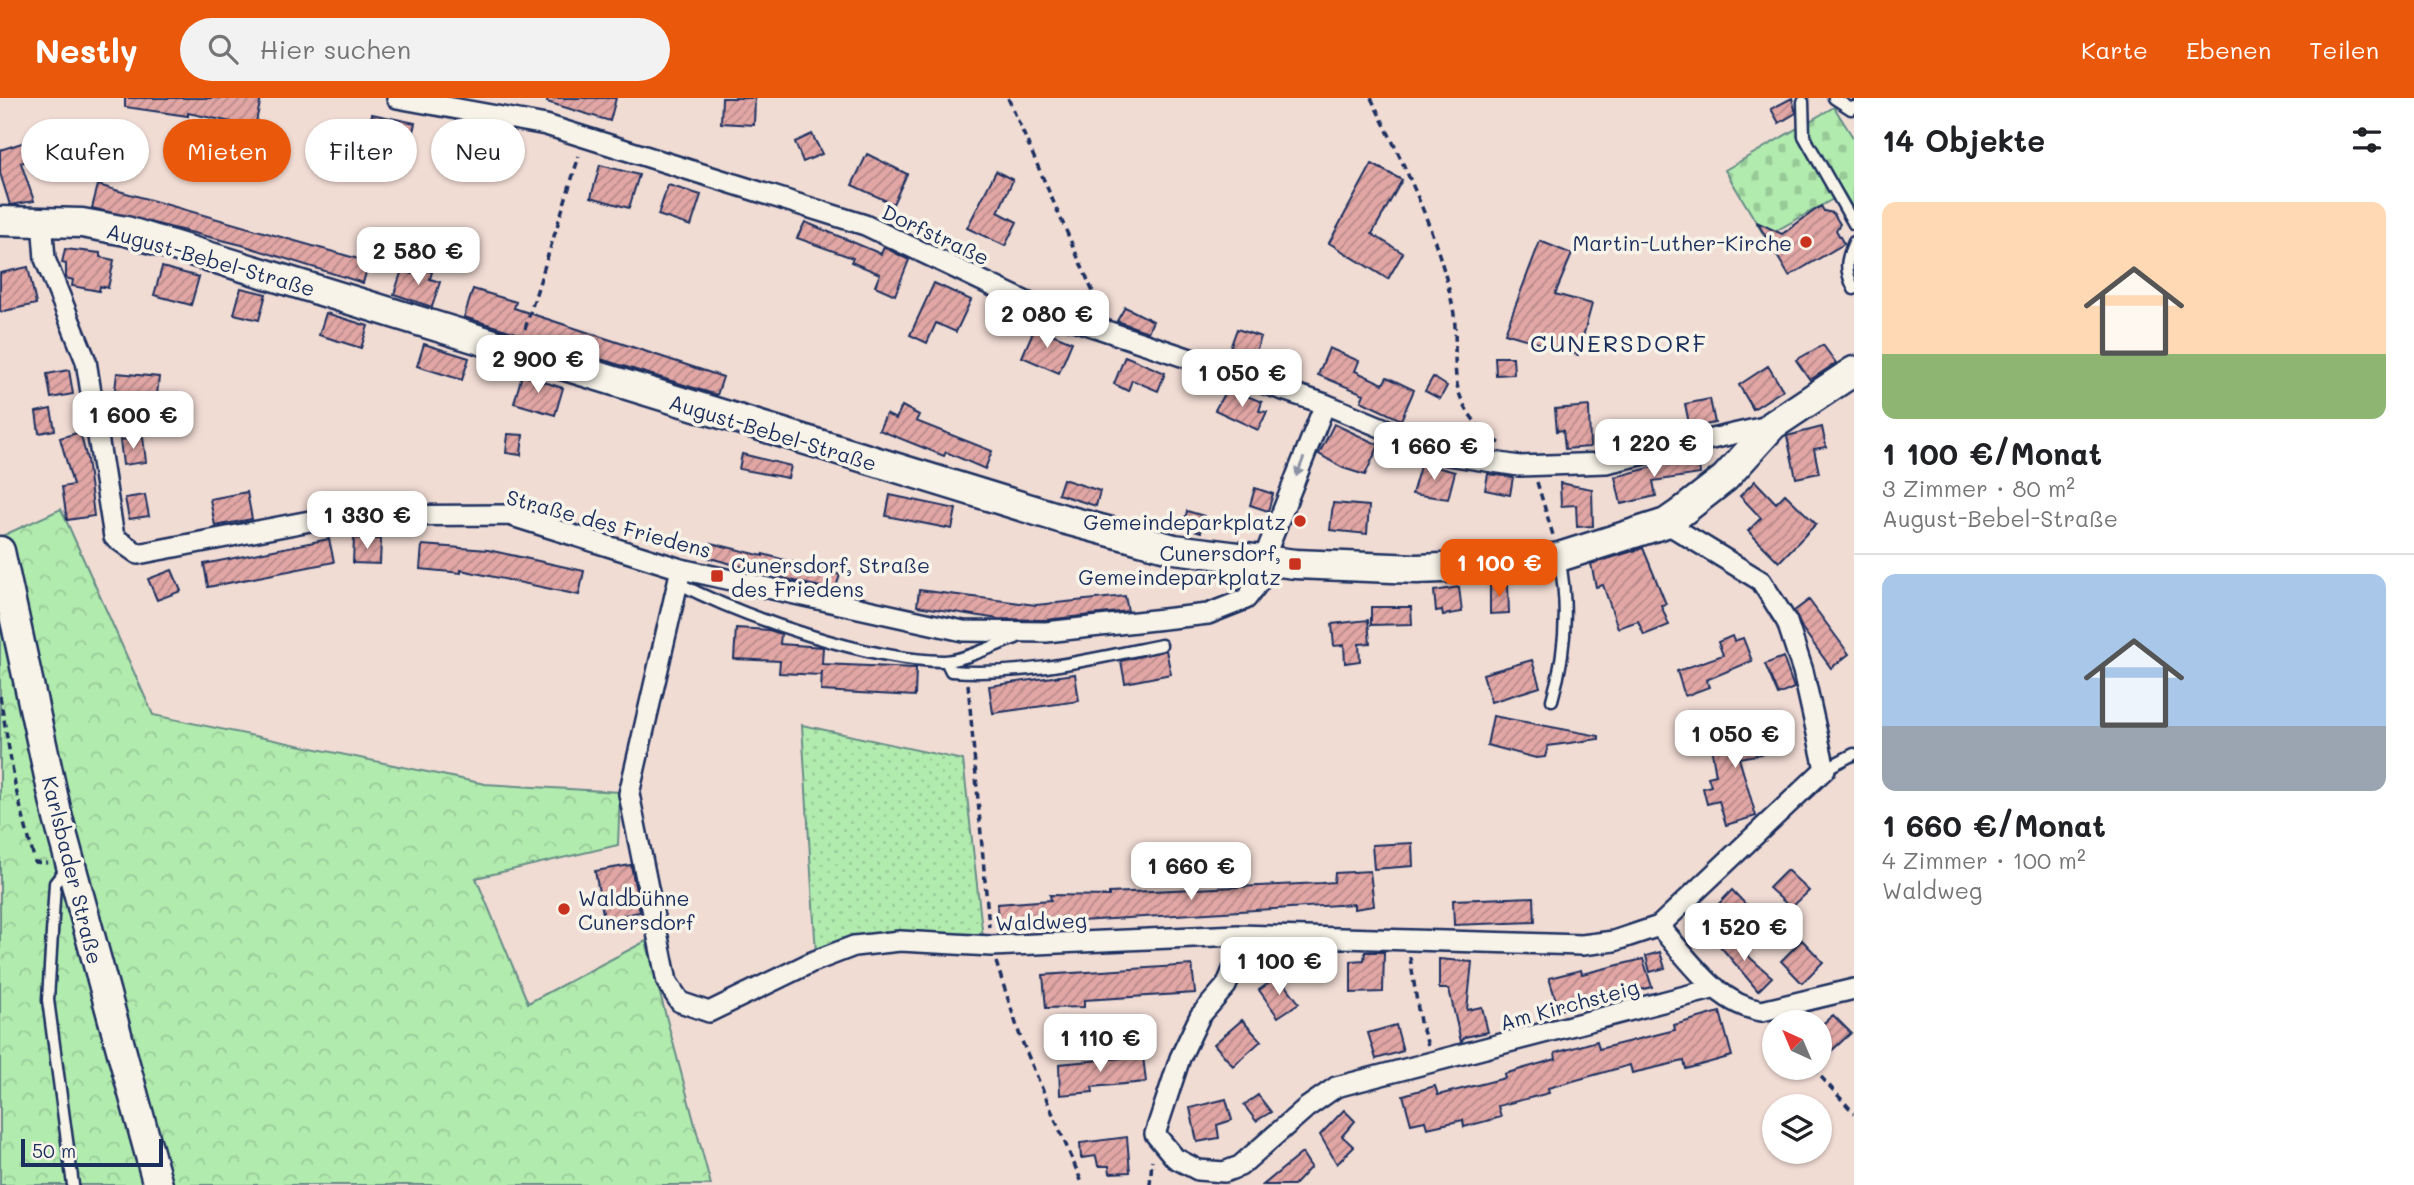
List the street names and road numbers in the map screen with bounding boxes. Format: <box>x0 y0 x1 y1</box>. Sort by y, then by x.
street label: Dorfstraße <box>878 197 994 271</box>
street label: August-Bebel-Straße <box>104 216 318 302</box>
street label: August-Bebel-Straße <box>666 388 880 476</box>
street label: Straße des Friedens <box>504 483 714 563</box>
street label: Karlsbader Straße <box>37 773 109 967</box>
street label: Waldweg <box>995 906 1087 936</box>
street label: Am Kirchsteig <box>1496 972 1642 1036</box>

